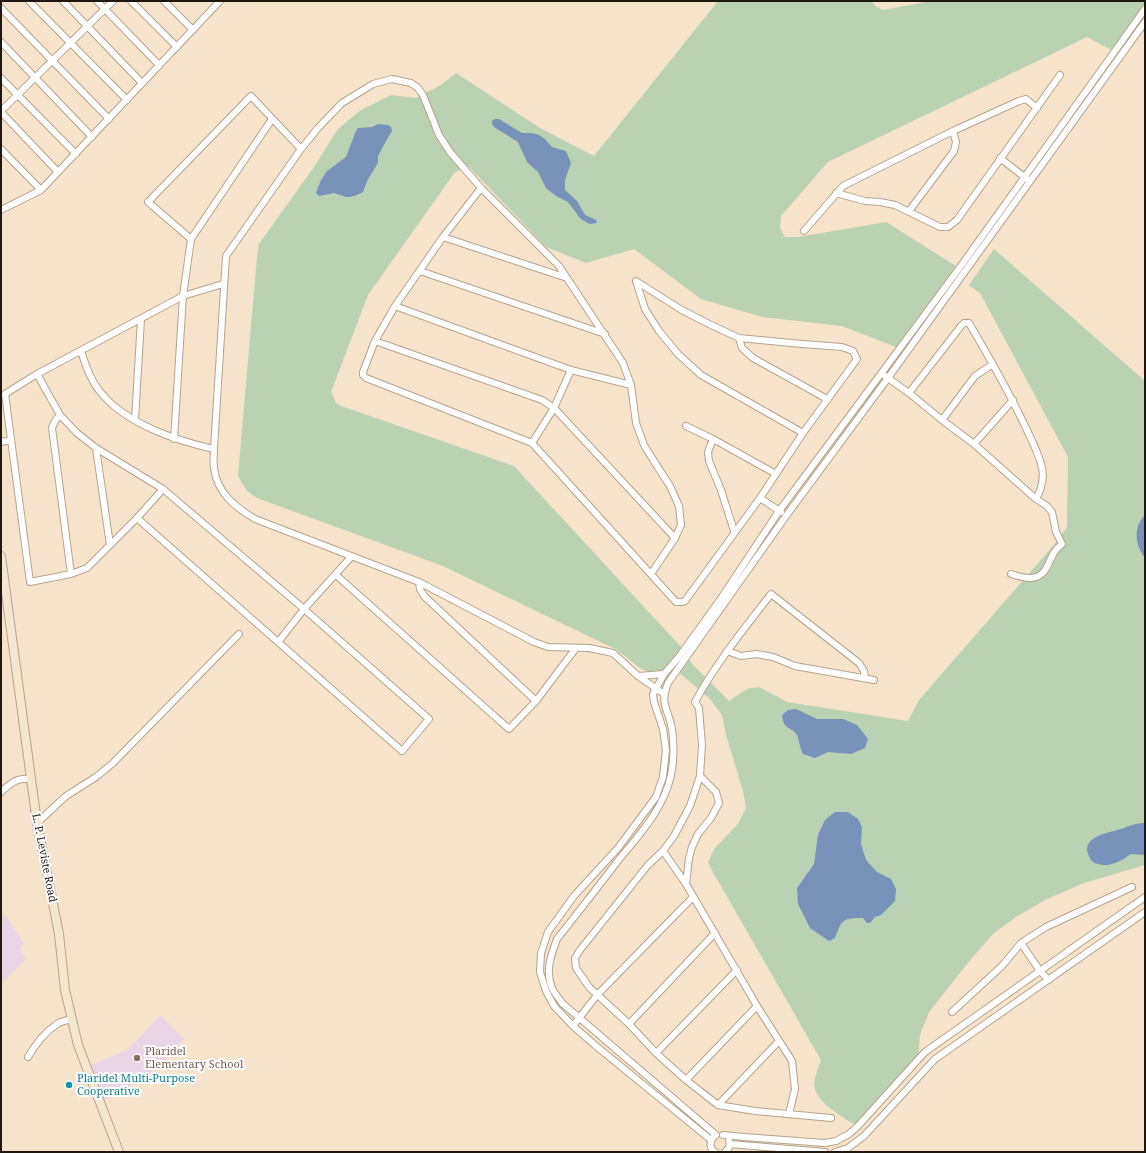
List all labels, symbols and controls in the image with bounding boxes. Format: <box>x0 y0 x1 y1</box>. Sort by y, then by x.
street label: L. P. Leviste Road <box>29 813 59 903</box>
place label: Plaridel Elementary School <box>145 1045 243 1071</box>
marker: Plaridel Elementary School <box>132 1053 142 1063</box>
place label: Plaridel Multi-Purpose Cooperative <box>77 1072 195 1098</box>
marker: Plaridel Multi-Purpose Cooperative <box>64 1080 74 1090</box>

